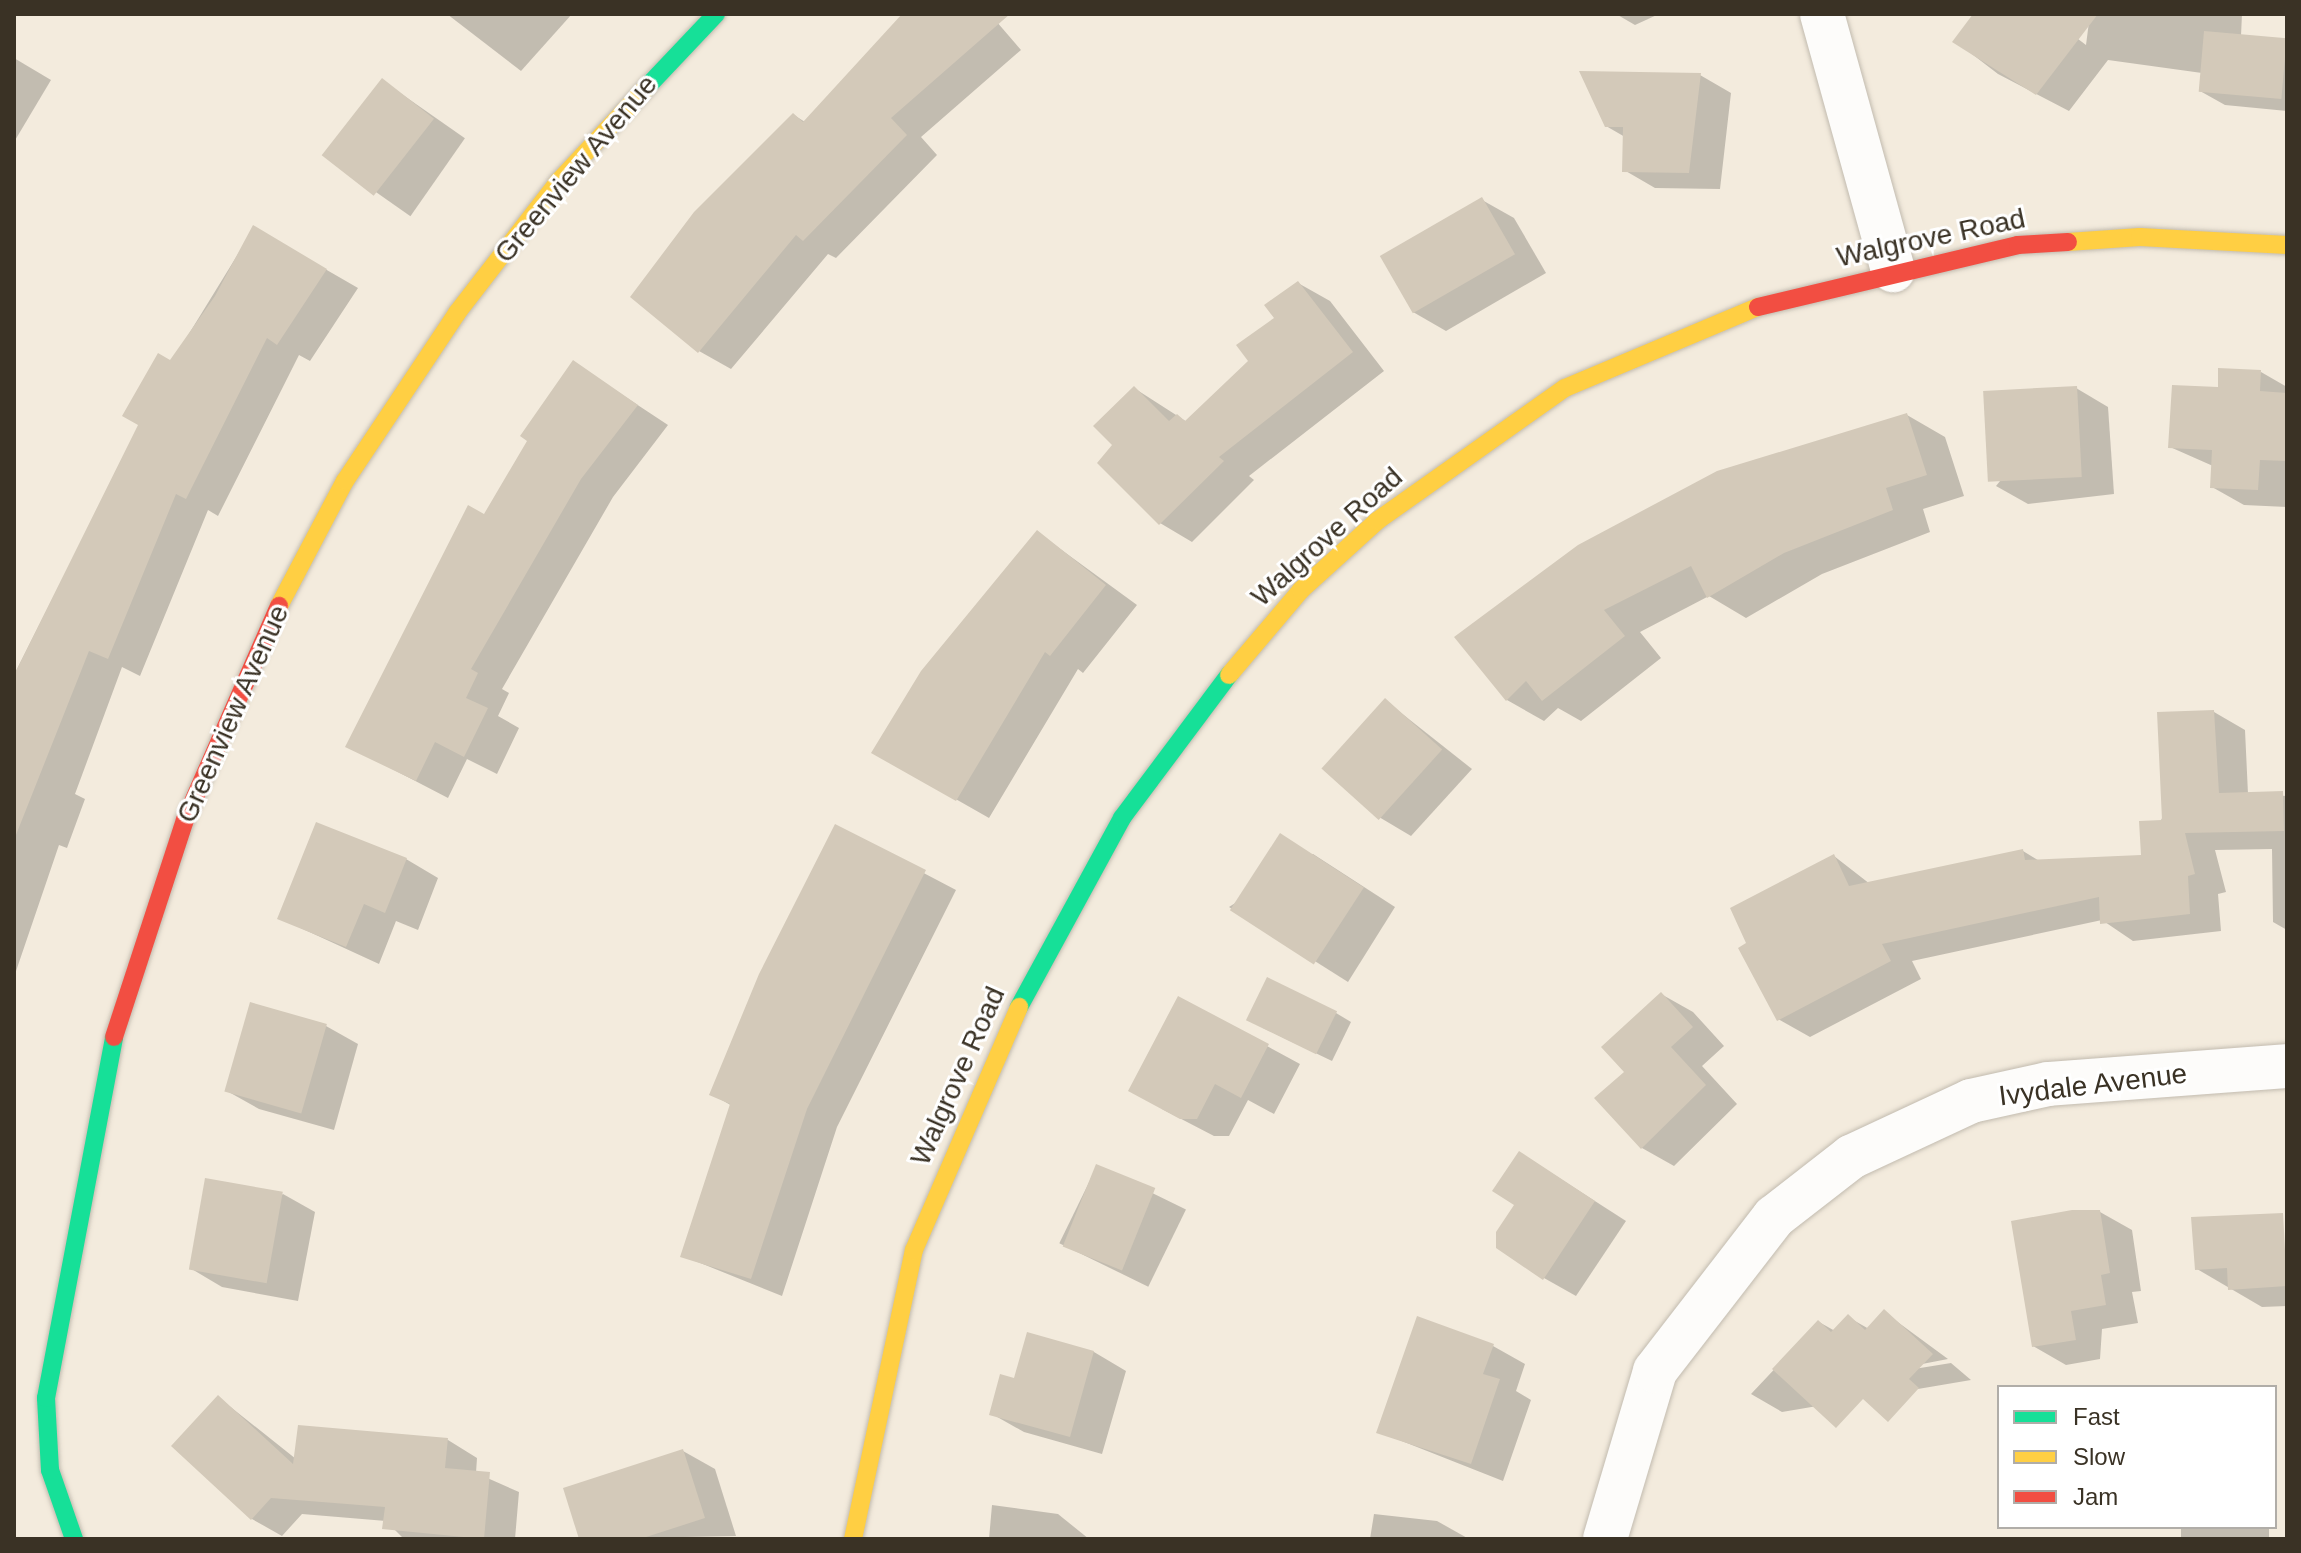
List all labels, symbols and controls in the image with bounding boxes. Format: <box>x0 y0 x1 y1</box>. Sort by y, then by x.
street label: Greenview Avenue <box>487 68 665 270</box>
street label: Walgrove Road <box>1834 202 2028 274</box>
street label: Walgrove Road <box>1244 460 1410 614</box>
street label: Greenview Avenue <box>170 599 296 829</box>
street label: Walgrove Road <box>904 981 1012 1171</box>
street label: Ivydale Avenue <box>1996 1057 2190 1113</box>
legend <box>1997 1385 2277 1529</box>
text: Fast <box>2073 1403 2120 1430</box>
text: Slow <box>2073 1443 2125 1470</box>
text: Jam <box>2073 1483 2118 1510</box>

